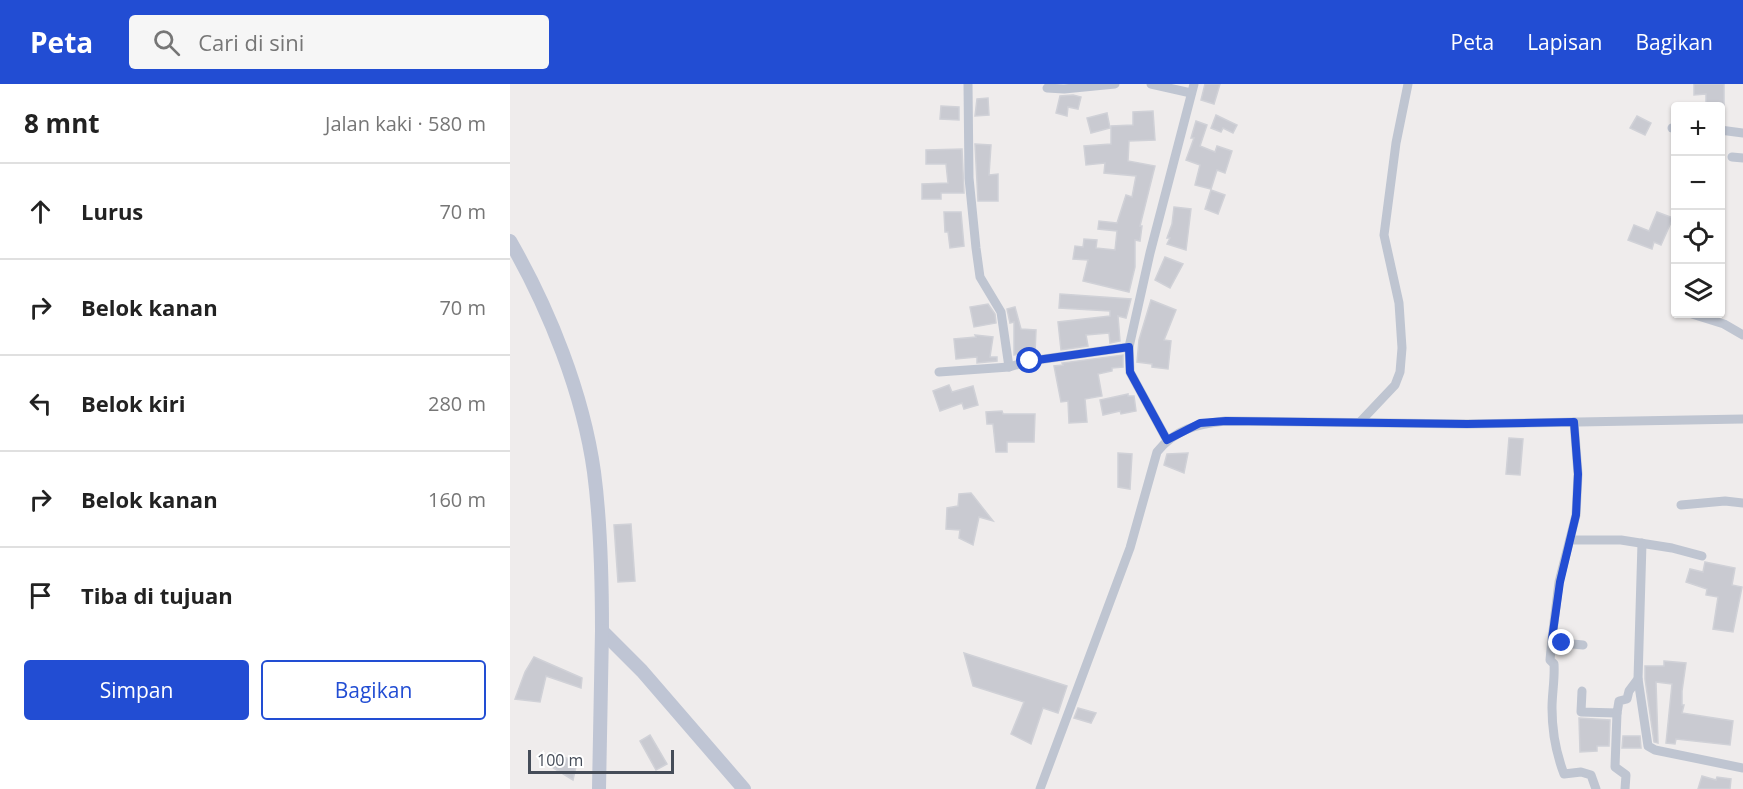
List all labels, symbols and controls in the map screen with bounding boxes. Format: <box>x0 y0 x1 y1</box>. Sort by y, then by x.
search box <box>129 15 549 69</box>
text: Peta <box>30 23 93 61</box>
icon: search <box>150 26 183 59</box>
text: Cari di sini <box>198 27 304 57</box>
text: Peta <box>1451 28 1494 56</box>
text: Lapisan <box>1527 28 1602 56</box>
text: Bagikan <box>1635 28 1713 56</box>
map controls <box>1671 102 1725 318</box>
button: + <box>1671 102 1725 156</box>
text: 8 mnt <box>24 105 100 141</box>
text: Jalan kaki · 580 m <box>325 110 486 137</box>
button: − <box>1671 156 1725 210</box>
icon: ahead <box>24 195 57 228</box>
text: Lurus <box>81 196 143 226</box>
text: 70 m <box>439 198 486 225</box>
button: locate <box>1671 210 1725 264</box>
button: layers <box>1671 264 1725 318</box>
icon: right <box>24 291 57 324</box>
text: Belok kanan <box>81 292 218 322</box>
text: 70 m <box>439 294 486 321</box>
route start <box>1016 347 1042 373</box>
icon: left <box>24 387 57 420</box>
text: Belok kiri <box>81 388 186 418</box>
text: 280 m <box>428 390 486 417</box>
icon: right <box>24 483 57 516</box>
text: Belok kanan <box>81 484 218 514</box>
text: 160 m <box>428 486 486 513</box>
icon: arrive <box>24 579 57 612</box>
text: Tiba di tujuan <box>81 580 233 610</box>
route end <box>1548 629 1574 655</box>
button: Simpan <box>24 660 249 720</box>
button: Bagikan <box>261 660 486 720</box>
scale bar <box>528 747 674 774</box>
text: 100 m <box>537 749 583 771</box>

